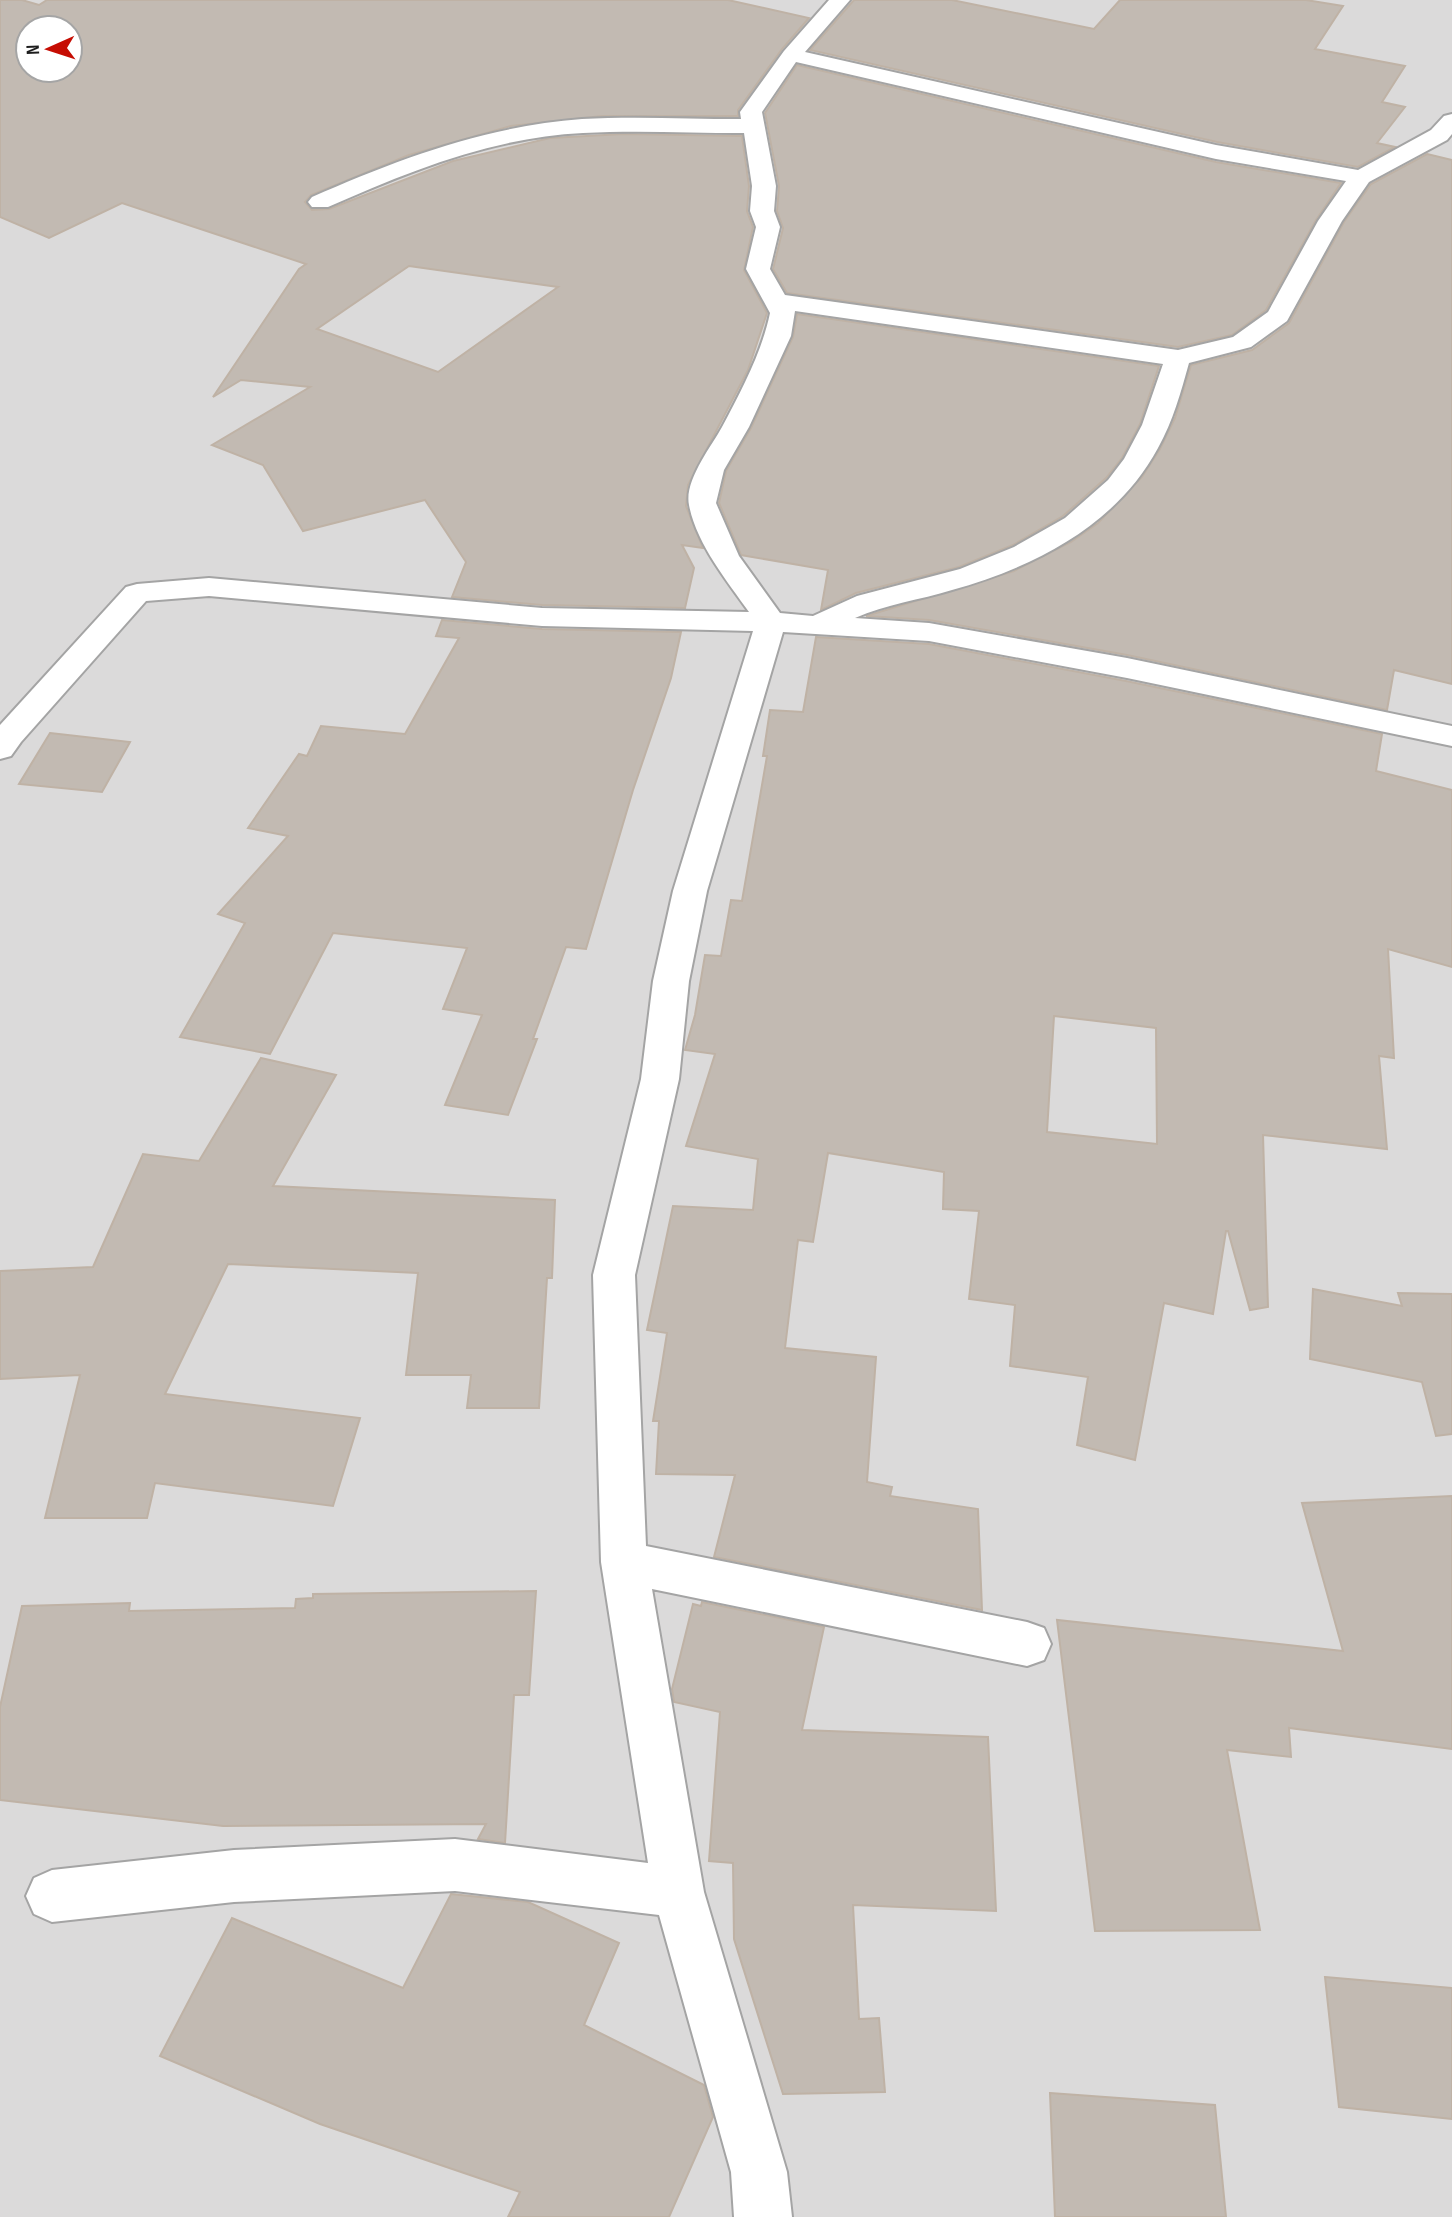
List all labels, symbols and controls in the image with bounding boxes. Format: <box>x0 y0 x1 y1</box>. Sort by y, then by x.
north arrow <box>14 14 84 84</box>
text: N <box>22 44 45 55</box>

